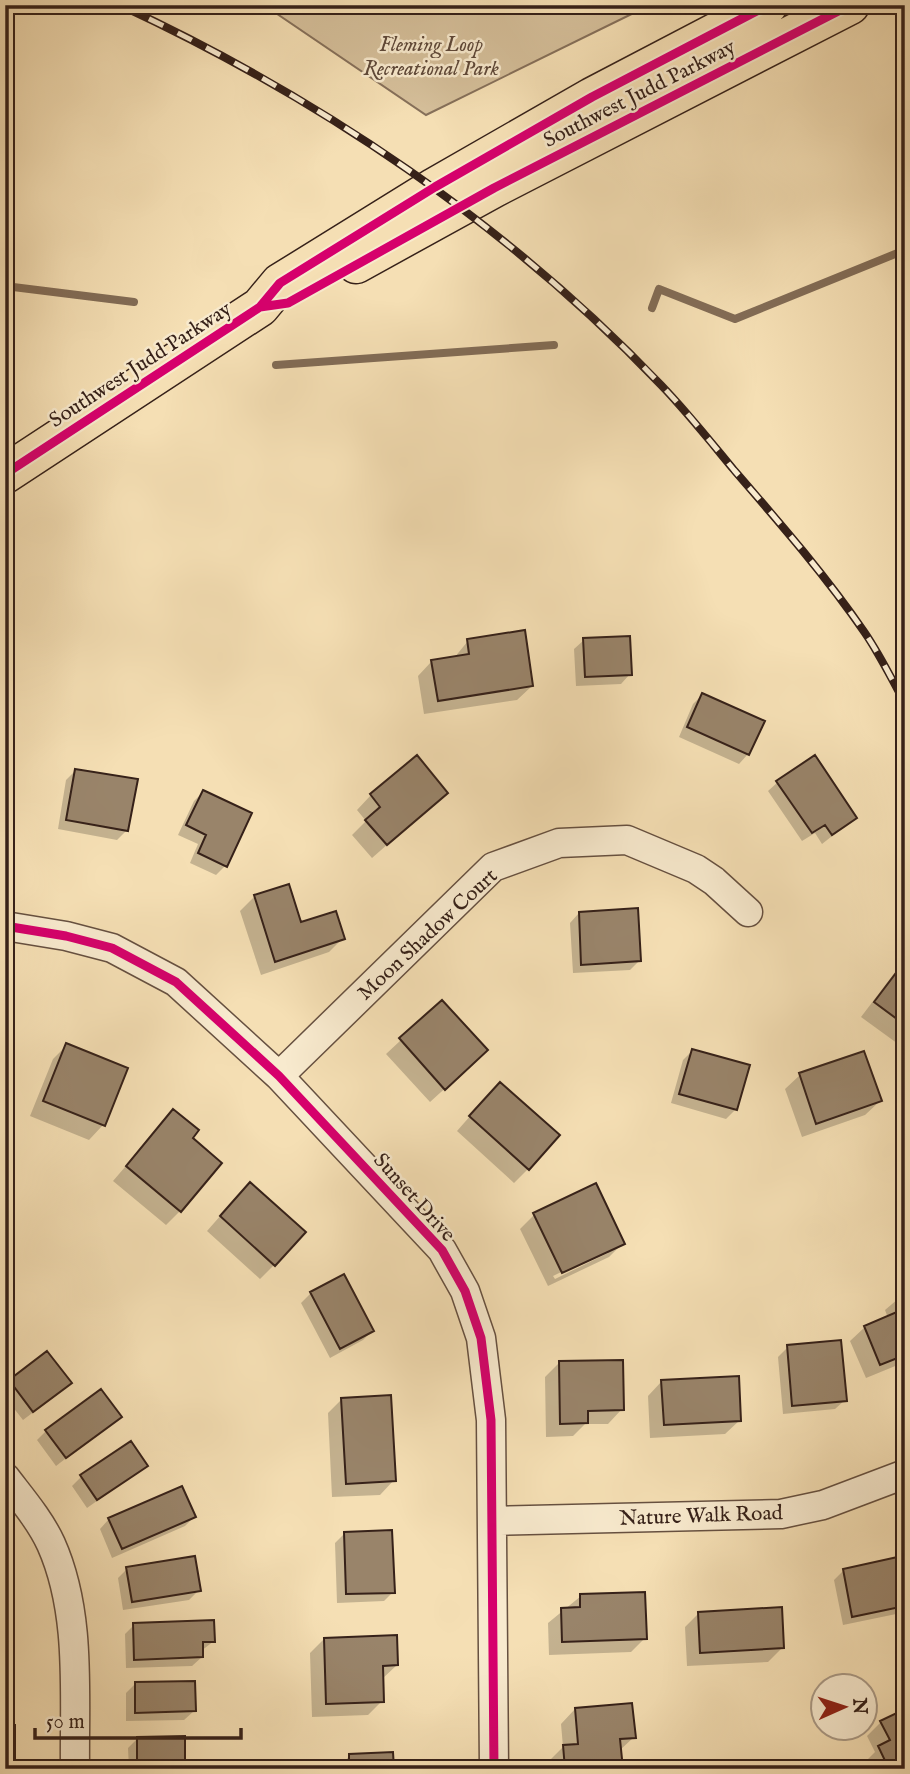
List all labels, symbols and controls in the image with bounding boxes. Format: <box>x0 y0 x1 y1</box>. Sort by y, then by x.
park label: Fleming Loop Recreational Park <box>363 32 499 83</box>
street label: Southwest Judd Parkway <box>539 34 741 155</box>
street label: Southwest Judd Parkway <box>44 296 238 434</box>
street label: Moon Shadow Court <box>352 863 504 1007</box>
street label: Sunset Drive <box>367 1148 461 1248</box>
street label: Nature Walk Road <box>619 1500 784 1533</box>
north arrow <box>808 1672 878 1742</box>
text: N <box>847 1696 871 1716</box>
scale bar <box>35 1697 242 1741</box>
text: 50 m <box>46 1709 85 1736</box>

